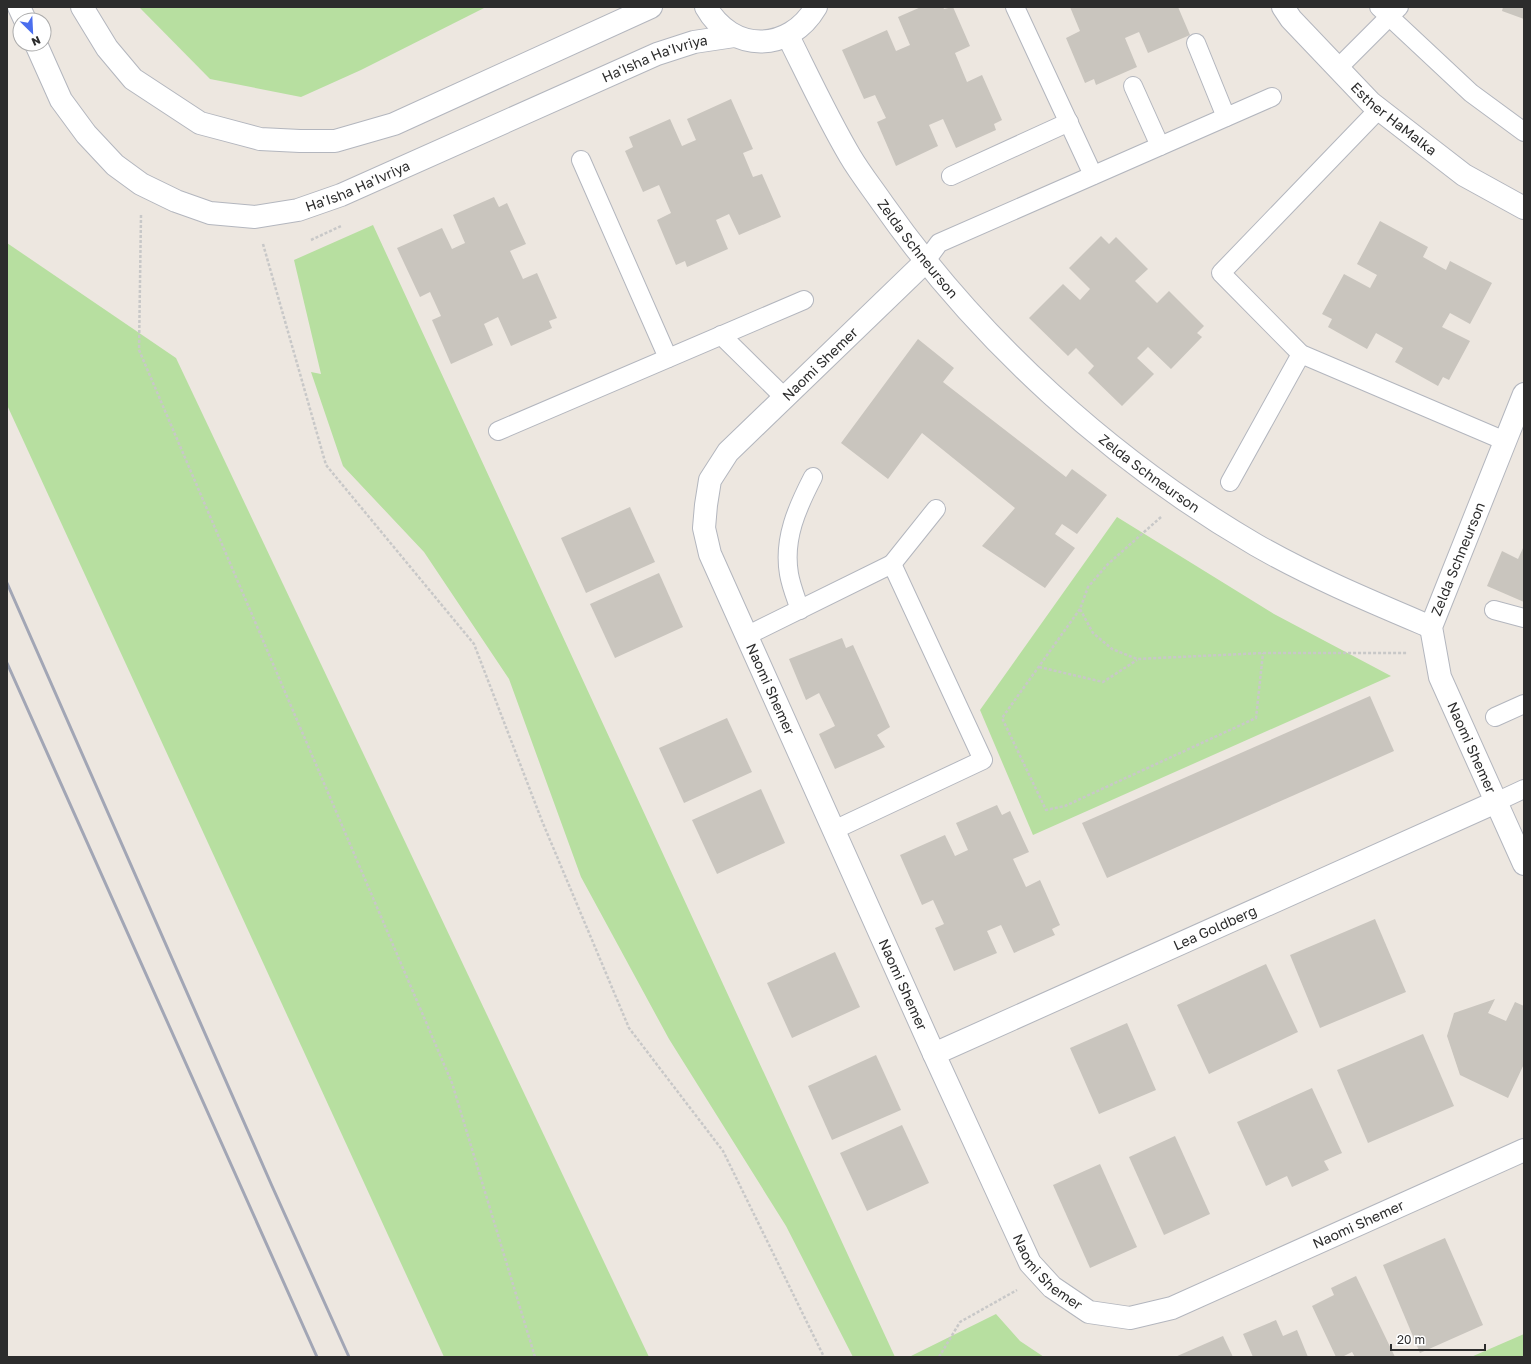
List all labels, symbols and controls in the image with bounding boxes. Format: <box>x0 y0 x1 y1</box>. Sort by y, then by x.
north arrow <box>12 12 52 52</box>
street label: Ha'Isha Ha'Ivriya <box>599 31 709 85</box>
text: N <box>30 34 43 49</box>
street label: Esther HaMalka <box>1348 78 1440 159</box>
street label: Ha'Isha Ha'Ivriya <box>303 156 412 215</box>
street label: Zelda Schneurson <box>874 196 962 301</box>
street label: Naomi Shemer <box>778 323 861 404</box>
street label: Zelda Schneurson <box>1096 430 1203 516</box>
street label: Zelda Schneurson <box>1427 500 1488 618</box>
street label: Naomi Shemer <box>743 640 799 738</box>
street label: Naomi Shemer <box>1444 699 1500 796</box>
street label: Lea Goldberg <box>1171 901 1259 954</box>
street label: Naomi Shemer <box>876 936 931 1033</box>
street label: Naomi Shemer <box>1310 1196 1407 1252</box>
street label: Naomi Shemer <box>1010 1231 1086 1313</box>
scale bar <box>1391 1326 1485 1352</box>
text: 20 m <box>1397 1332 1425 1347</box>

